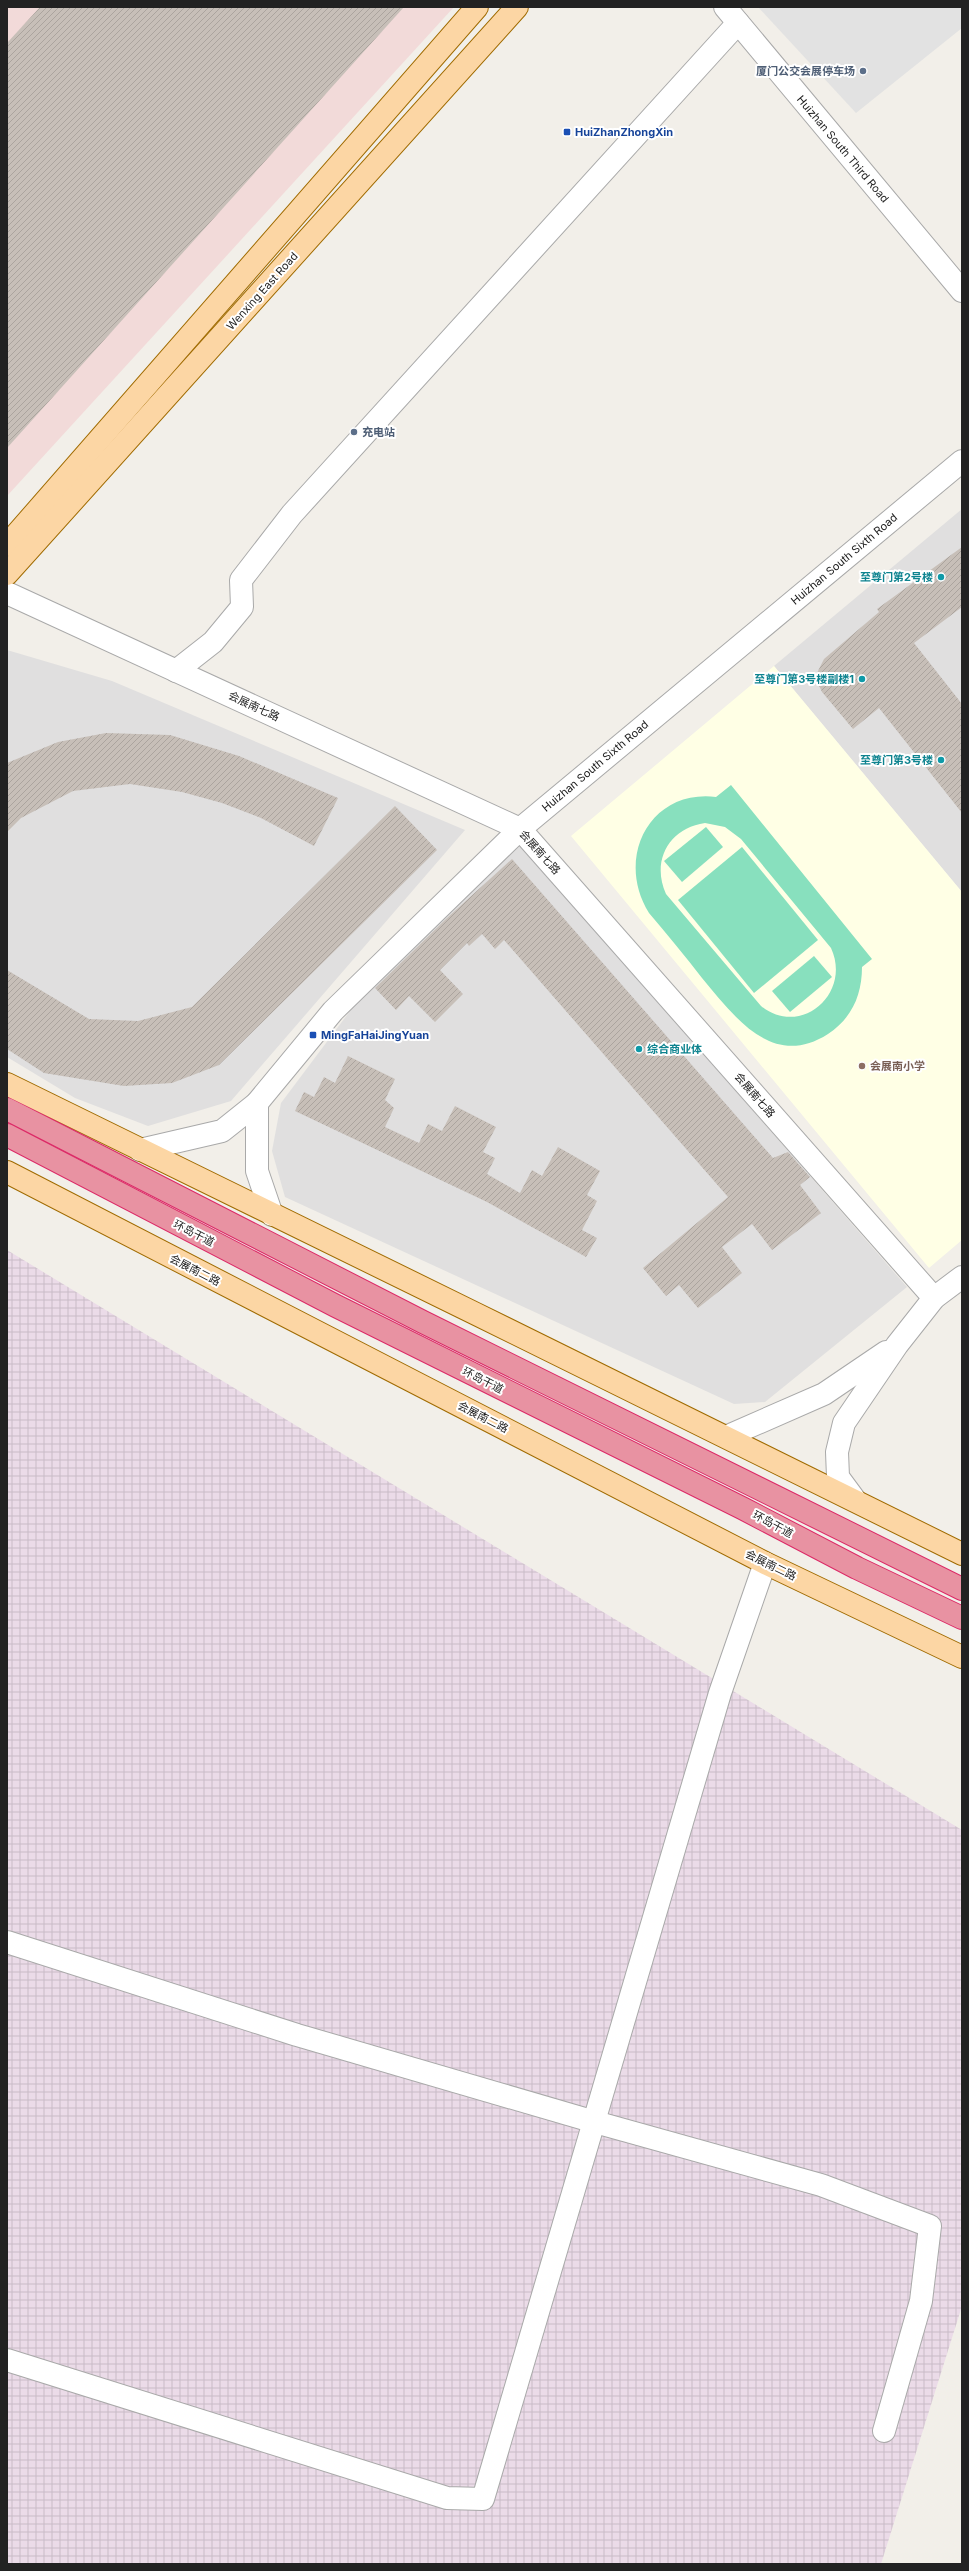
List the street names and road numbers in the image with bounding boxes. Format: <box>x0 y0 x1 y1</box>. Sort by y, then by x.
street label: Huizhan South Third Road <box>794 93 892 205</box>
street label: Wenxing East Road <box>223 249 301 333</box>
street label: Huizhan South Sixth Road <box>788 510 900 608</box>
street label: 会展南七路 <box>226 688 282 724</box>
street label: Huizhan South Sixth Road <box>539 717 651 815</box>
street label: 会展南七路 <box>516 827 564 877</box>
street label: 会展南七路 <box>732 1070 778 1120</box>
street label: 环岛干道 <box>171 1217 217 1249</box>
street label: 会展南二路 <box>167 1251 223 1289</box>
street label: 环岛干道 <box>460 1364 506 1396</box>
street label: 会展南二路 <box>455 1398 511 1436</box>
street label: 环岛干道 <box>750 1507 796 1541</box>
street label: 会展南二路 <box>743 1547 799 1583</box>

